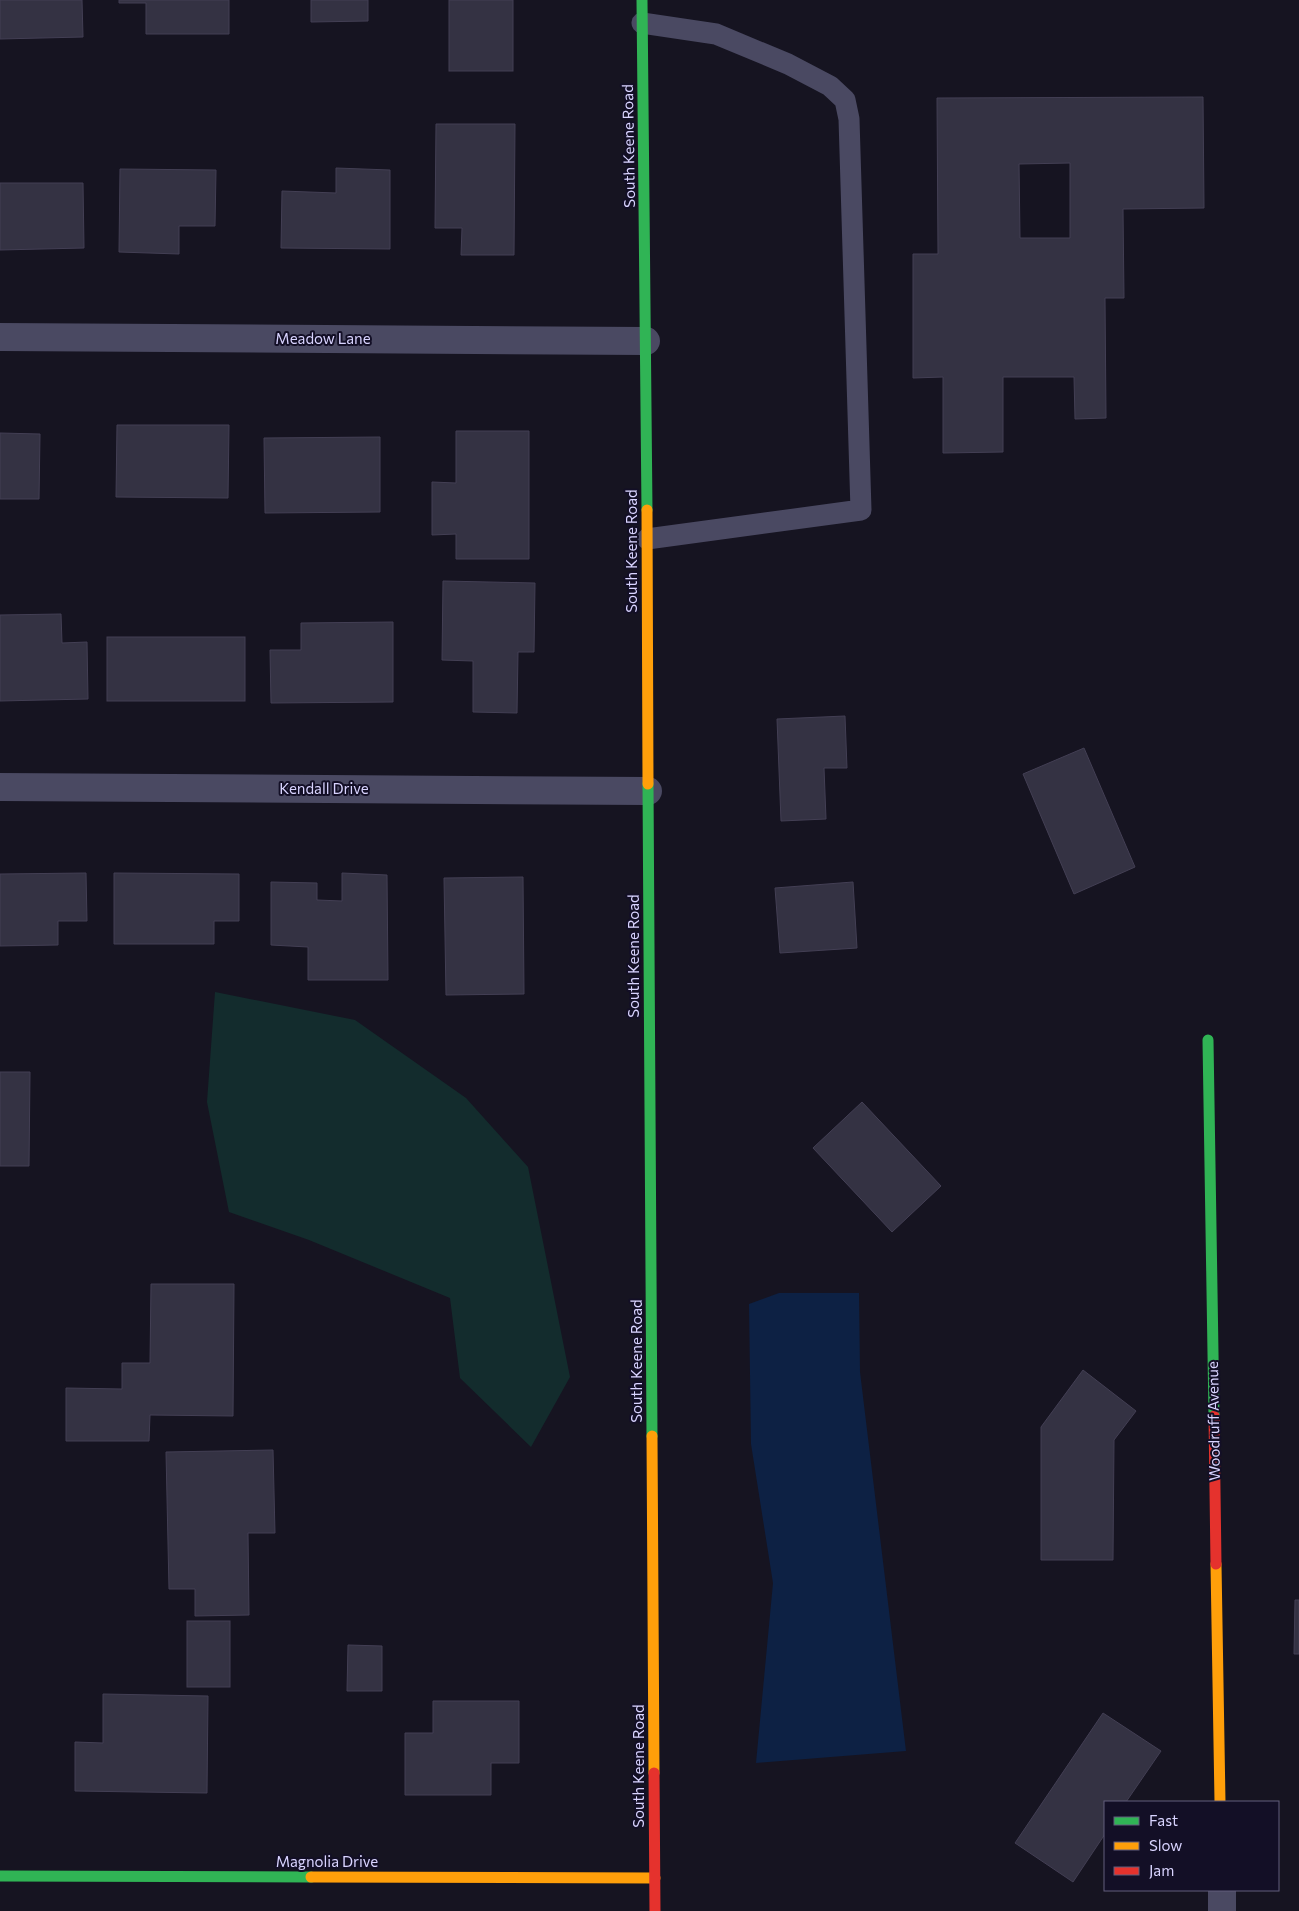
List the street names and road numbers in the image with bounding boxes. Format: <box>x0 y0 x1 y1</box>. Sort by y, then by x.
street label: South Keene Road <box>618 84 638 208</box>
street label: Meadow Lane <box>275 329 371 347</box>
street label: South Keene Road <box>622 489 640 613</box>
street label: Kendall Drive <box>279 779 369 797</box>
street label: South Keene Road <box>624 894 642 1018</box>
street label: South Keene Road <box>627 1299 645 1423</box>
street label: Woodruff Avenue <box>1203 1361 1223 1481</box>
street label: South Keene Road <box>629 1704 647 1828</box>
street label: Magnolia Drive <box>276 1852 378 1870</box>

